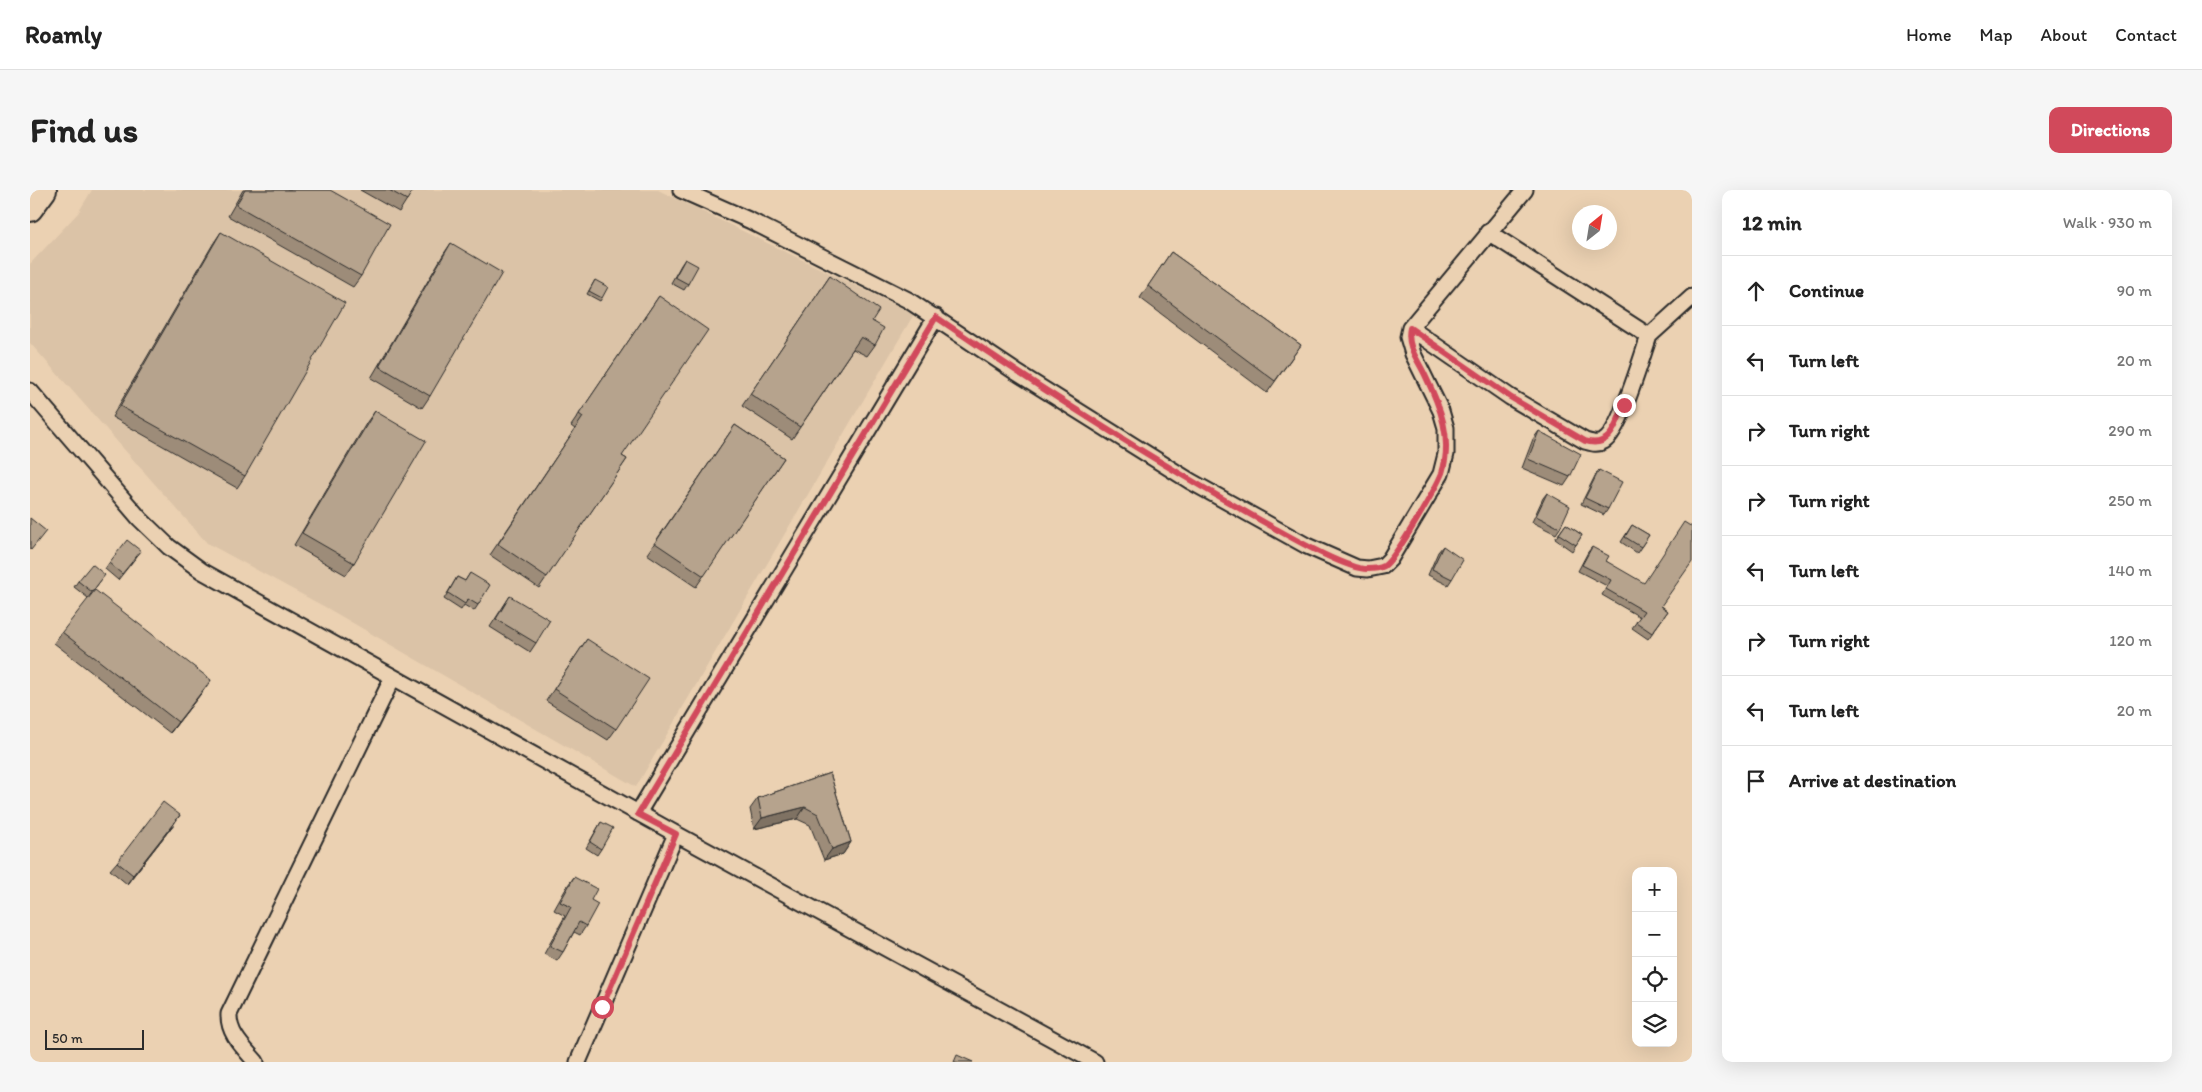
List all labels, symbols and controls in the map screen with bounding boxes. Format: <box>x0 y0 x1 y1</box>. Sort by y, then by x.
text: Roamly <box>25 20 102 49</box>
text: Home <box>1906 24 1952 46</box>
text: Map <box>1980 24 2013 46</box>
text: About <box>2041 24 2087 46</box>
text: Contact <box>2115 24 2177 46</box>
button: Directions <box>2049 107 2172 153</box>
text: Find us <box>30 109 138 151</box>
north arrow <box>1572 205 1617 250</box>
text: 12 min <box>1742 210 1802 235</box>
text: Walk · 930 m <box>2063 213 2152 232</box>
icon: ahead <box>1742 277 1770 305</box>
text: Continue <box>1789 279 1864 302</box>
text: 90 m <box>2117 281 2152 300</box>
icon: left <box>1742 347 1770 375</box>
text: Turn left <box>1789 349 1859 372</box>
text: 20 m <box>2117 351 2152 370</box>
route end <box>1613 394 1636 417</box>
icon: right <box>1742 417 1770 445</box>
text: Turn right <box>1789 419 1870 442</box>
text: 290 m <box>2108 421 2152 440</box>
icon: right <box>1742 487 1770 515</box>
text: Turn right <box>1789 489 1870 512</box>
text: 250 m <box>2108 491 2152 510</box>
icon: left <box>1742 557 1770 585</box>
text: Turn left <box>1789 559 1859 582</box>
text: 140 m <box>2108 561 2152 580</box>
icon: right <box>1742 627 1770 655</box>
text: Turn right <box>1789 629 1870 652</box>
text: 120 m <box>2109 631 2152 650</box>
icon: left <box>1742 697 1770 725</box>
text: Turn left <box>1789 699 1859 722</box>
text: 20 m <box>2117 701 2152 720</box>
icon: arrive <box>1742 767 1770 795</box>
text: Arrive at destination <box>1789 769 1956 792</box>
map controls <box>1632 867 1677 1047</box>
button: + <box>1632 867 1677 912</box>
button: − <box>1632 912 1677 957</box>
button: locate <box>1632 957 1677 1002</box>
route start <box>591 996 614 1019</box>
button: layers <box>1632 1002 1677 1047</box>
scale bar <box>45 1027 144 1050</box>
text: 50 m <box>52 1030 83 1047</box>

